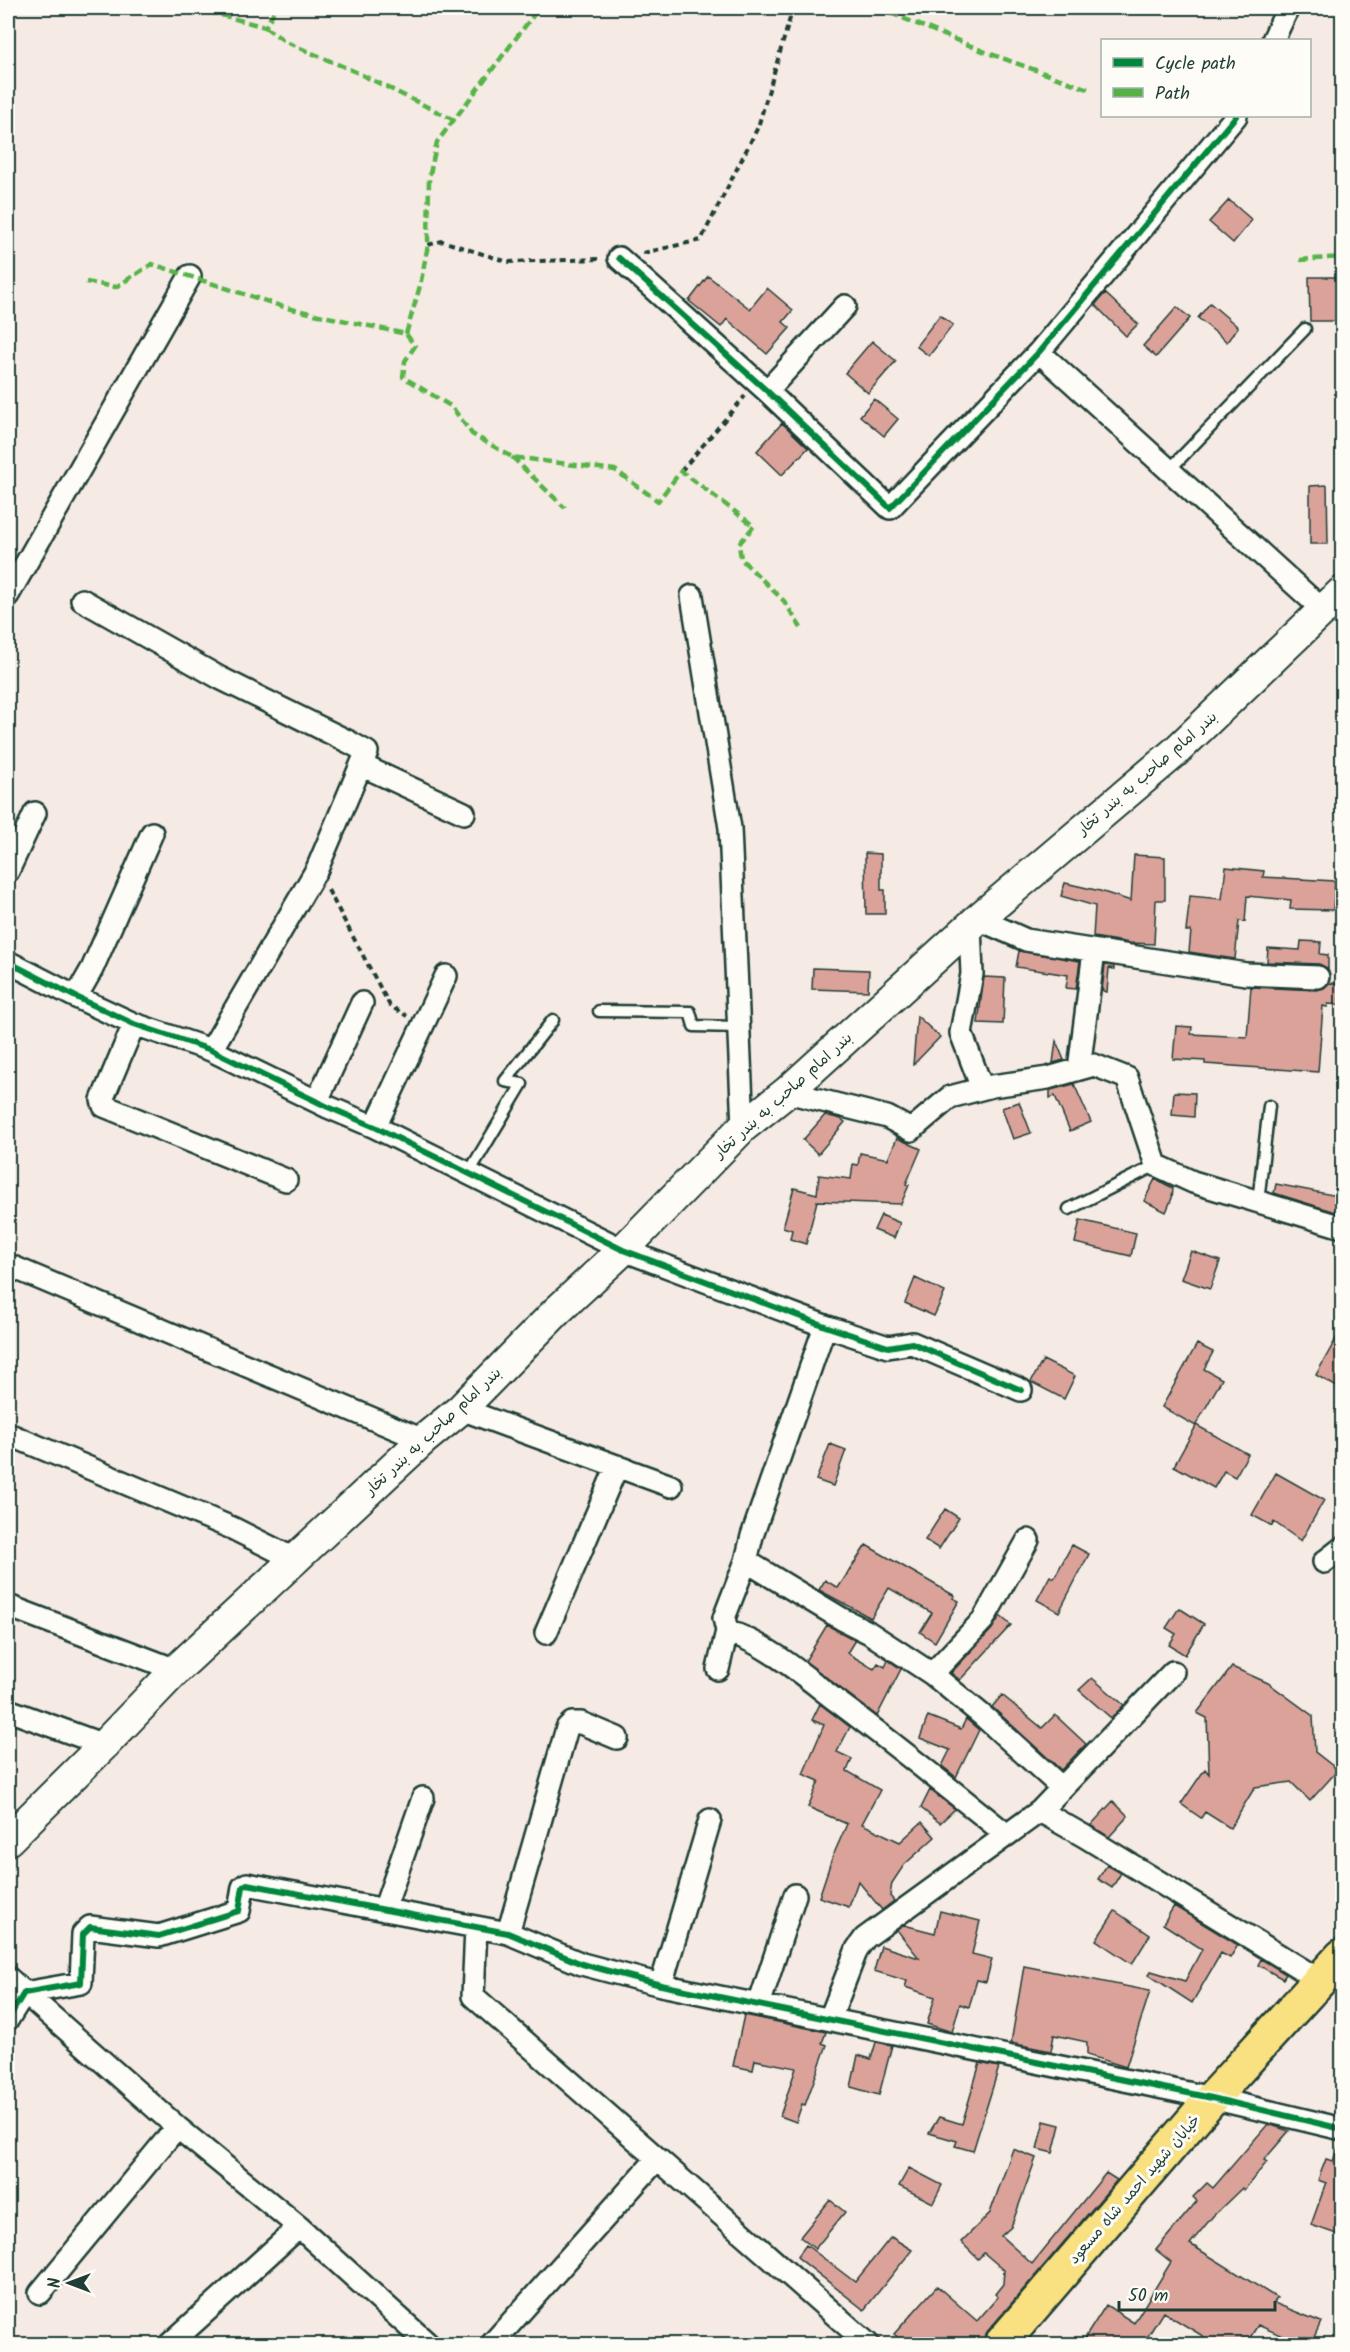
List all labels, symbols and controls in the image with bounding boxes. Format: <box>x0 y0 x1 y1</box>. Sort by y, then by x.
legend <box>1101 39 1311 117</box>
text: Cycle path <box>1155 50 1236 79</box>
text: Path <box>1155 80 1190 109</box>
street label: بندر امام صاحب به بندر تخار <box>1071 706 1223 842</box>
street label: بندر امام صاحب به بندر تخار <box>708 1027 858 1165</box>
street label: بندر امام صاحب به بندر تخار <box>359 1362 507 1502</box>
street label: خیابان شهید احمد شاه مسعود <box>1063 2109 1207 2270</box>
north arrow <box>39 2253 99 2313</box>
scale bar <box>1119 2274 1275 2312</box>
text: N <box>43 2278 68 2288</box>
text: 50 m <box>1128 2282 1168 2311</box>

